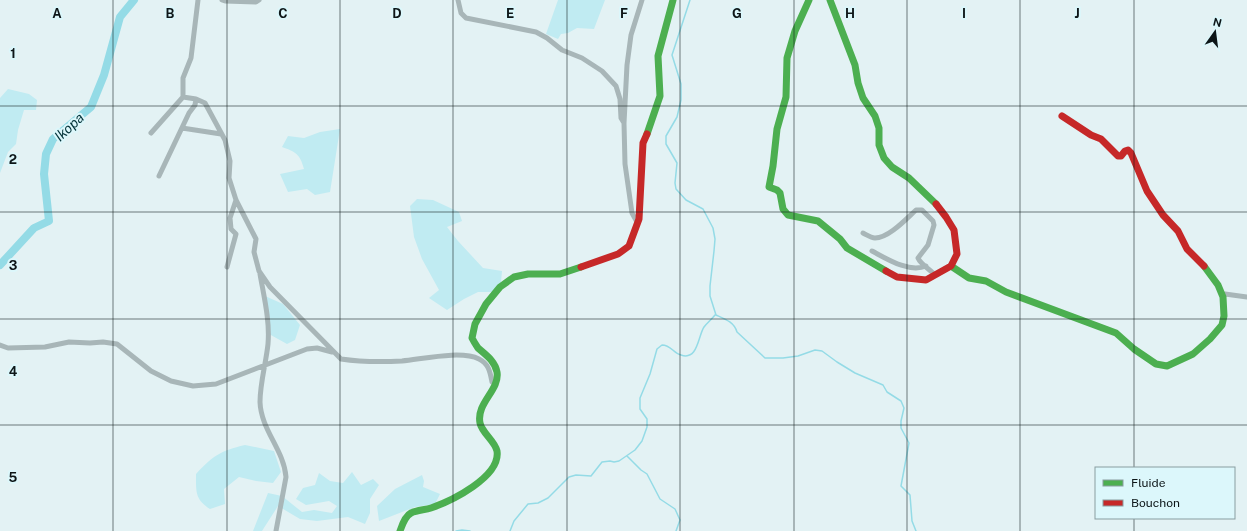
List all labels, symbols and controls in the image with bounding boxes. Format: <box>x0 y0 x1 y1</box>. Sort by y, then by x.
text: A <box>52 6 62 21</box>
text: B <box>166 6 175 21</box>
text: C <box>278 6 288 21</box>
text: D <box>392 6 402 21</box>
text: E <box>506 6 514 21</box>
text: F <box>620 6 628 21</box>
text: G <box>732 6 742 21</box>
text: H <box>845 6 855 21</box>
text: I <box>962 6 966 21</box>
text: J <box>1074 6 1080 21</box>
north arrow <box>1195 12 1235 52</box>
text: N <box>1212 15 1223 29</box>
text: 1 <box>10 46 16 61</box>
water label: Ikopa <box>51 109 87 145</box>
text: 2 <box>9 152 17 167</box>
text: 3 <box>9 258 18 273</box>
text: 4 <box>9 364 18 379</box>
legend <box>1095 467 1235 519</box>
text: 5 <box>9 470 18 485</box>
text: Fluide <box>1131 476 1166 490</box>
text: Bouchon <box>1131 496 1180 510</box>

